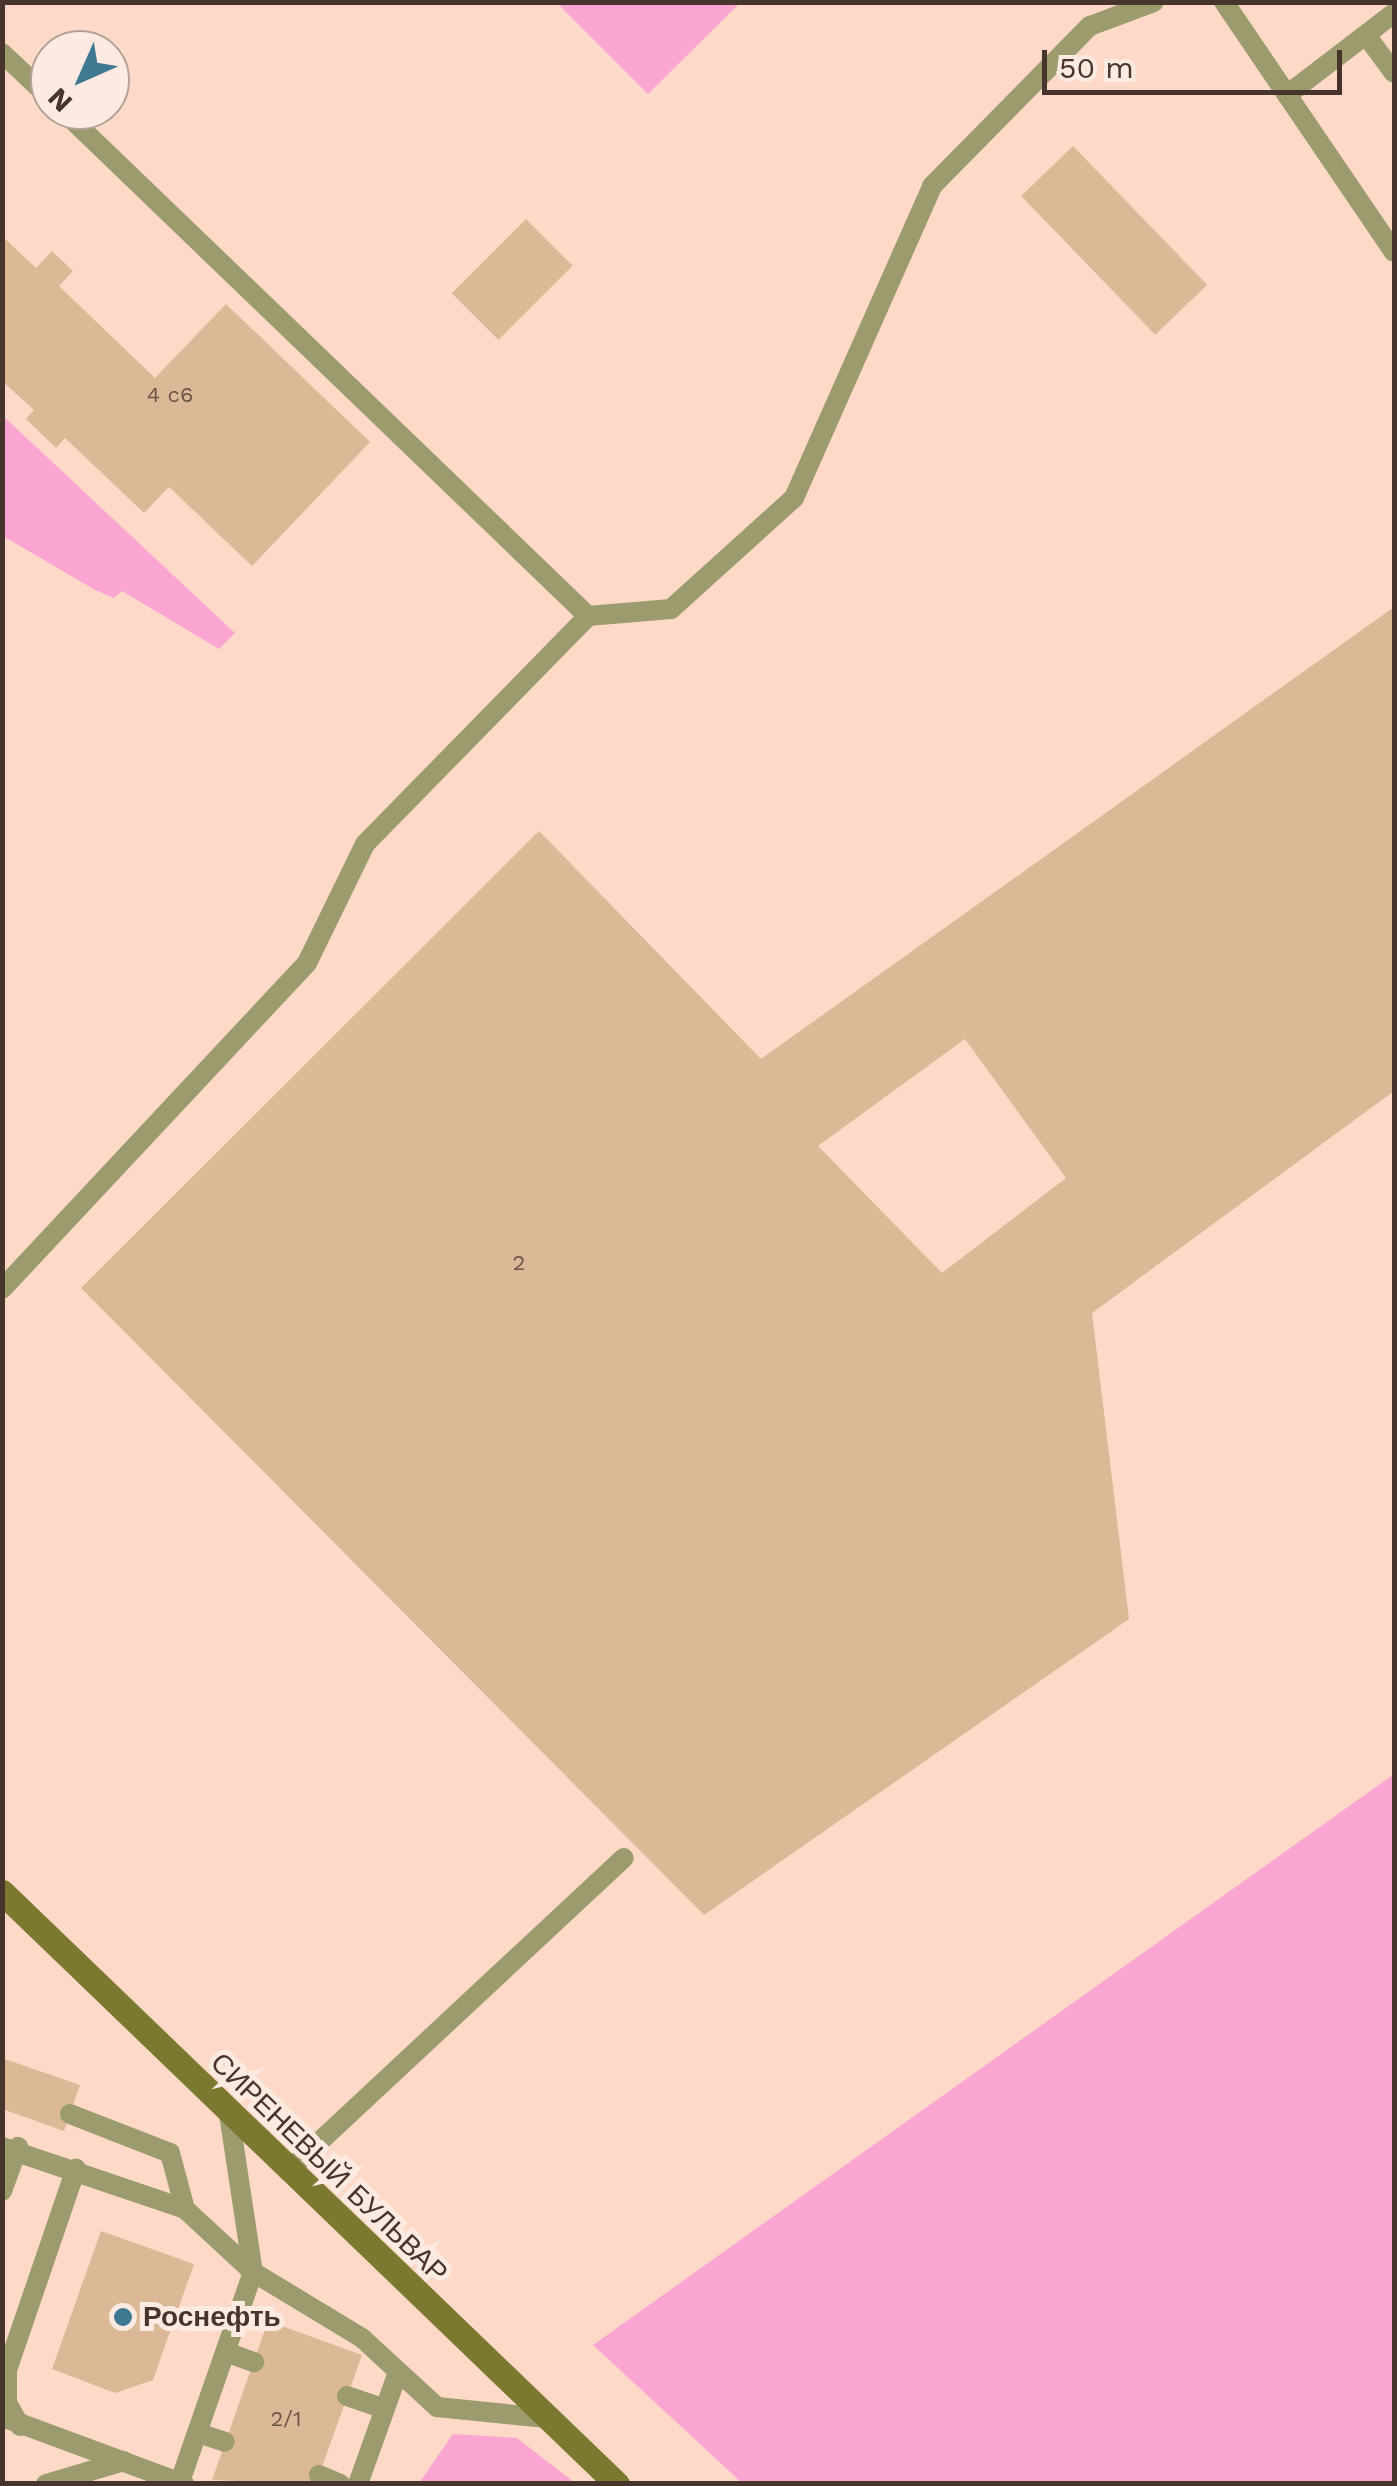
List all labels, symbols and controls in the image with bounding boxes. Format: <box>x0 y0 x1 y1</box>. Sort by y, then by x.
north arrow <box>30 30 130 130</box>
scale bar <box>1047 30 1347 92</box>
text: 50 m <box>1059 50 1134 85</box>
text: N <box>41 81 79 119</box>
house number: 4 c6 <box>147 382 193 408</box>
house number: 2 <box>513 1250 525 1276</box>
street label: СИРЕНЕВЫЙ БУЛЬВАР <box>204 2046 454 2290</box>
place label: Роснефть <box>143 2300 281 2334</box>
marker: Роснефть <box>112 2306 134 2328</box>
house number: 2/1 <box>270 2406 302 2432</box>

